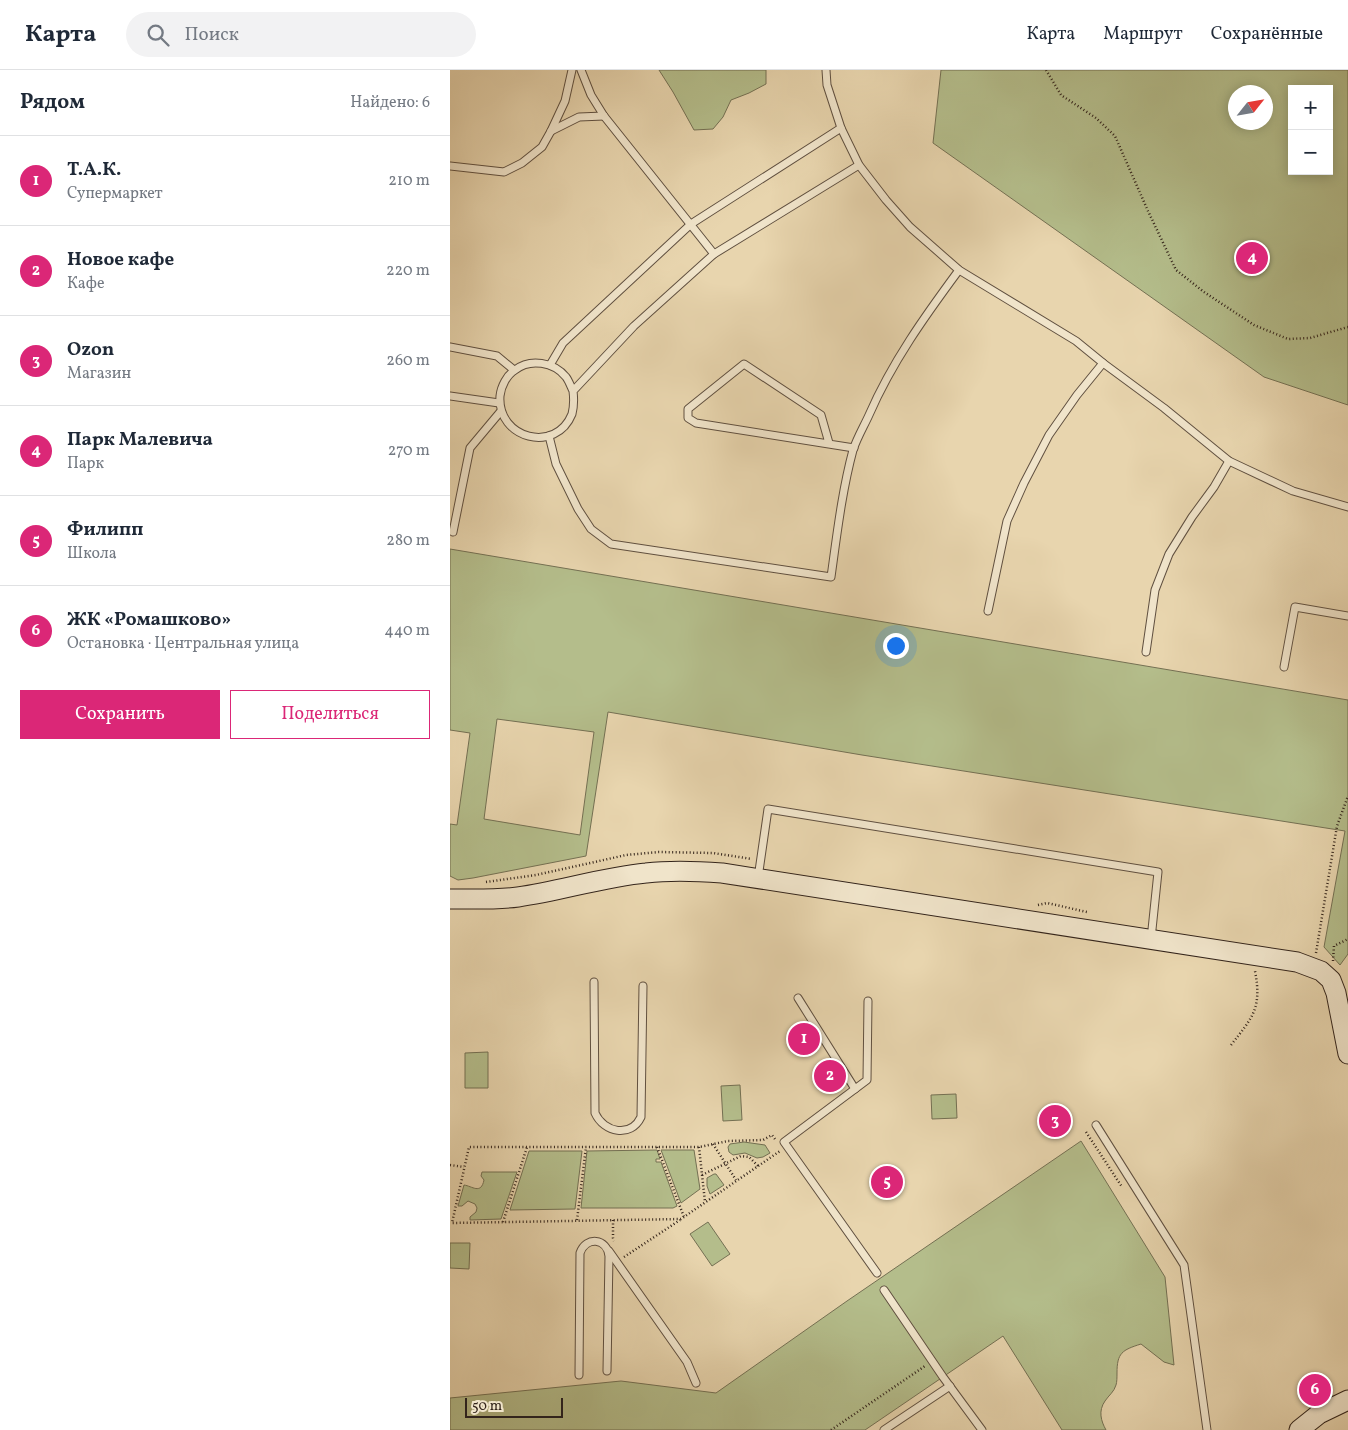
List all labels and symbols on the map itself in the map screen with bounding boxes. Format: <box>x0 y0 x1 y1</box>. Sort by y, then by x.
north arrow <box>1228 85 1273 130</box>
pin: 4 <box>1236 239 1268 277</box>
your location <box>883 633 909 659</box>
pin: 1 <box>788 1020 820 1058</box>
pin: 2 <box>814 1057 846 1095</box>
pin: 3 <box>1039 1102 1071 1140</box>
pin: 5 <box>871 1163 903 1201</box>
pin: 6 <box>1299 1371 1331 1409</box>
scale bar <box>465 1395 562 1418</box>

